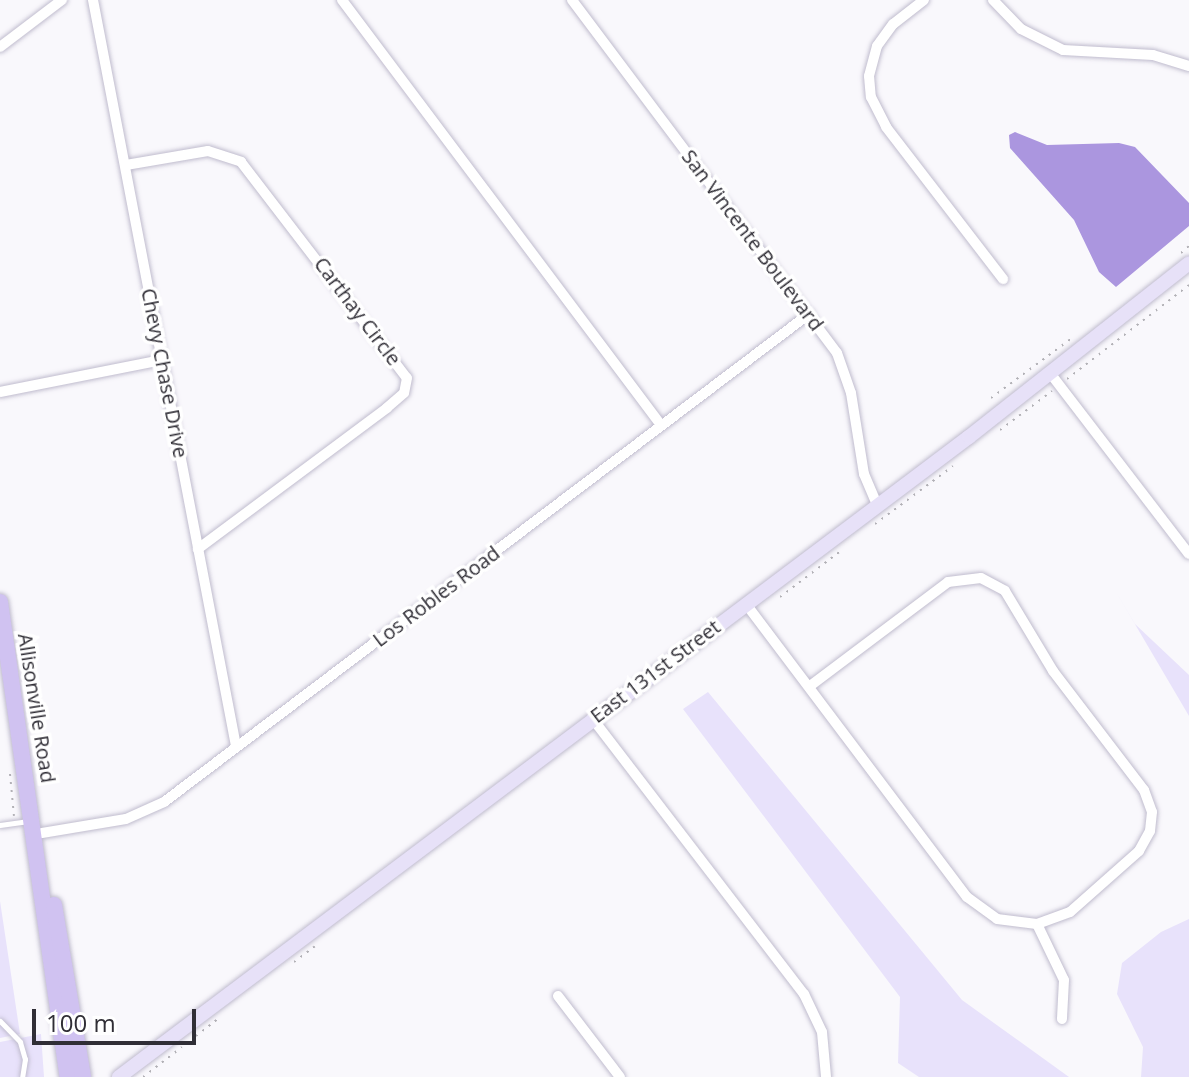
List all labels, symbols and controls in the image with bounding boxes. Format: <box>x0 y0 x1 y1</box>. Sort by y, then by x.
street label: San Vincente Boulevard <box>677 145 829 335</box>
street label: Carthay Circle <box>310 252 406 370</box>
street label: Chevy Chase Drive <box>137 286 193 460</box>
street label: Los Robles Road <box>368 541 504 651</box>
street label: East 131st Street <box>585 614 725 728</box>
street label: Allisonville Road <box>13 632 61 784</box>
scale bar <box>36 993 200 1043</box>
text: 100 m <box>46 1006 116 1039</box>

